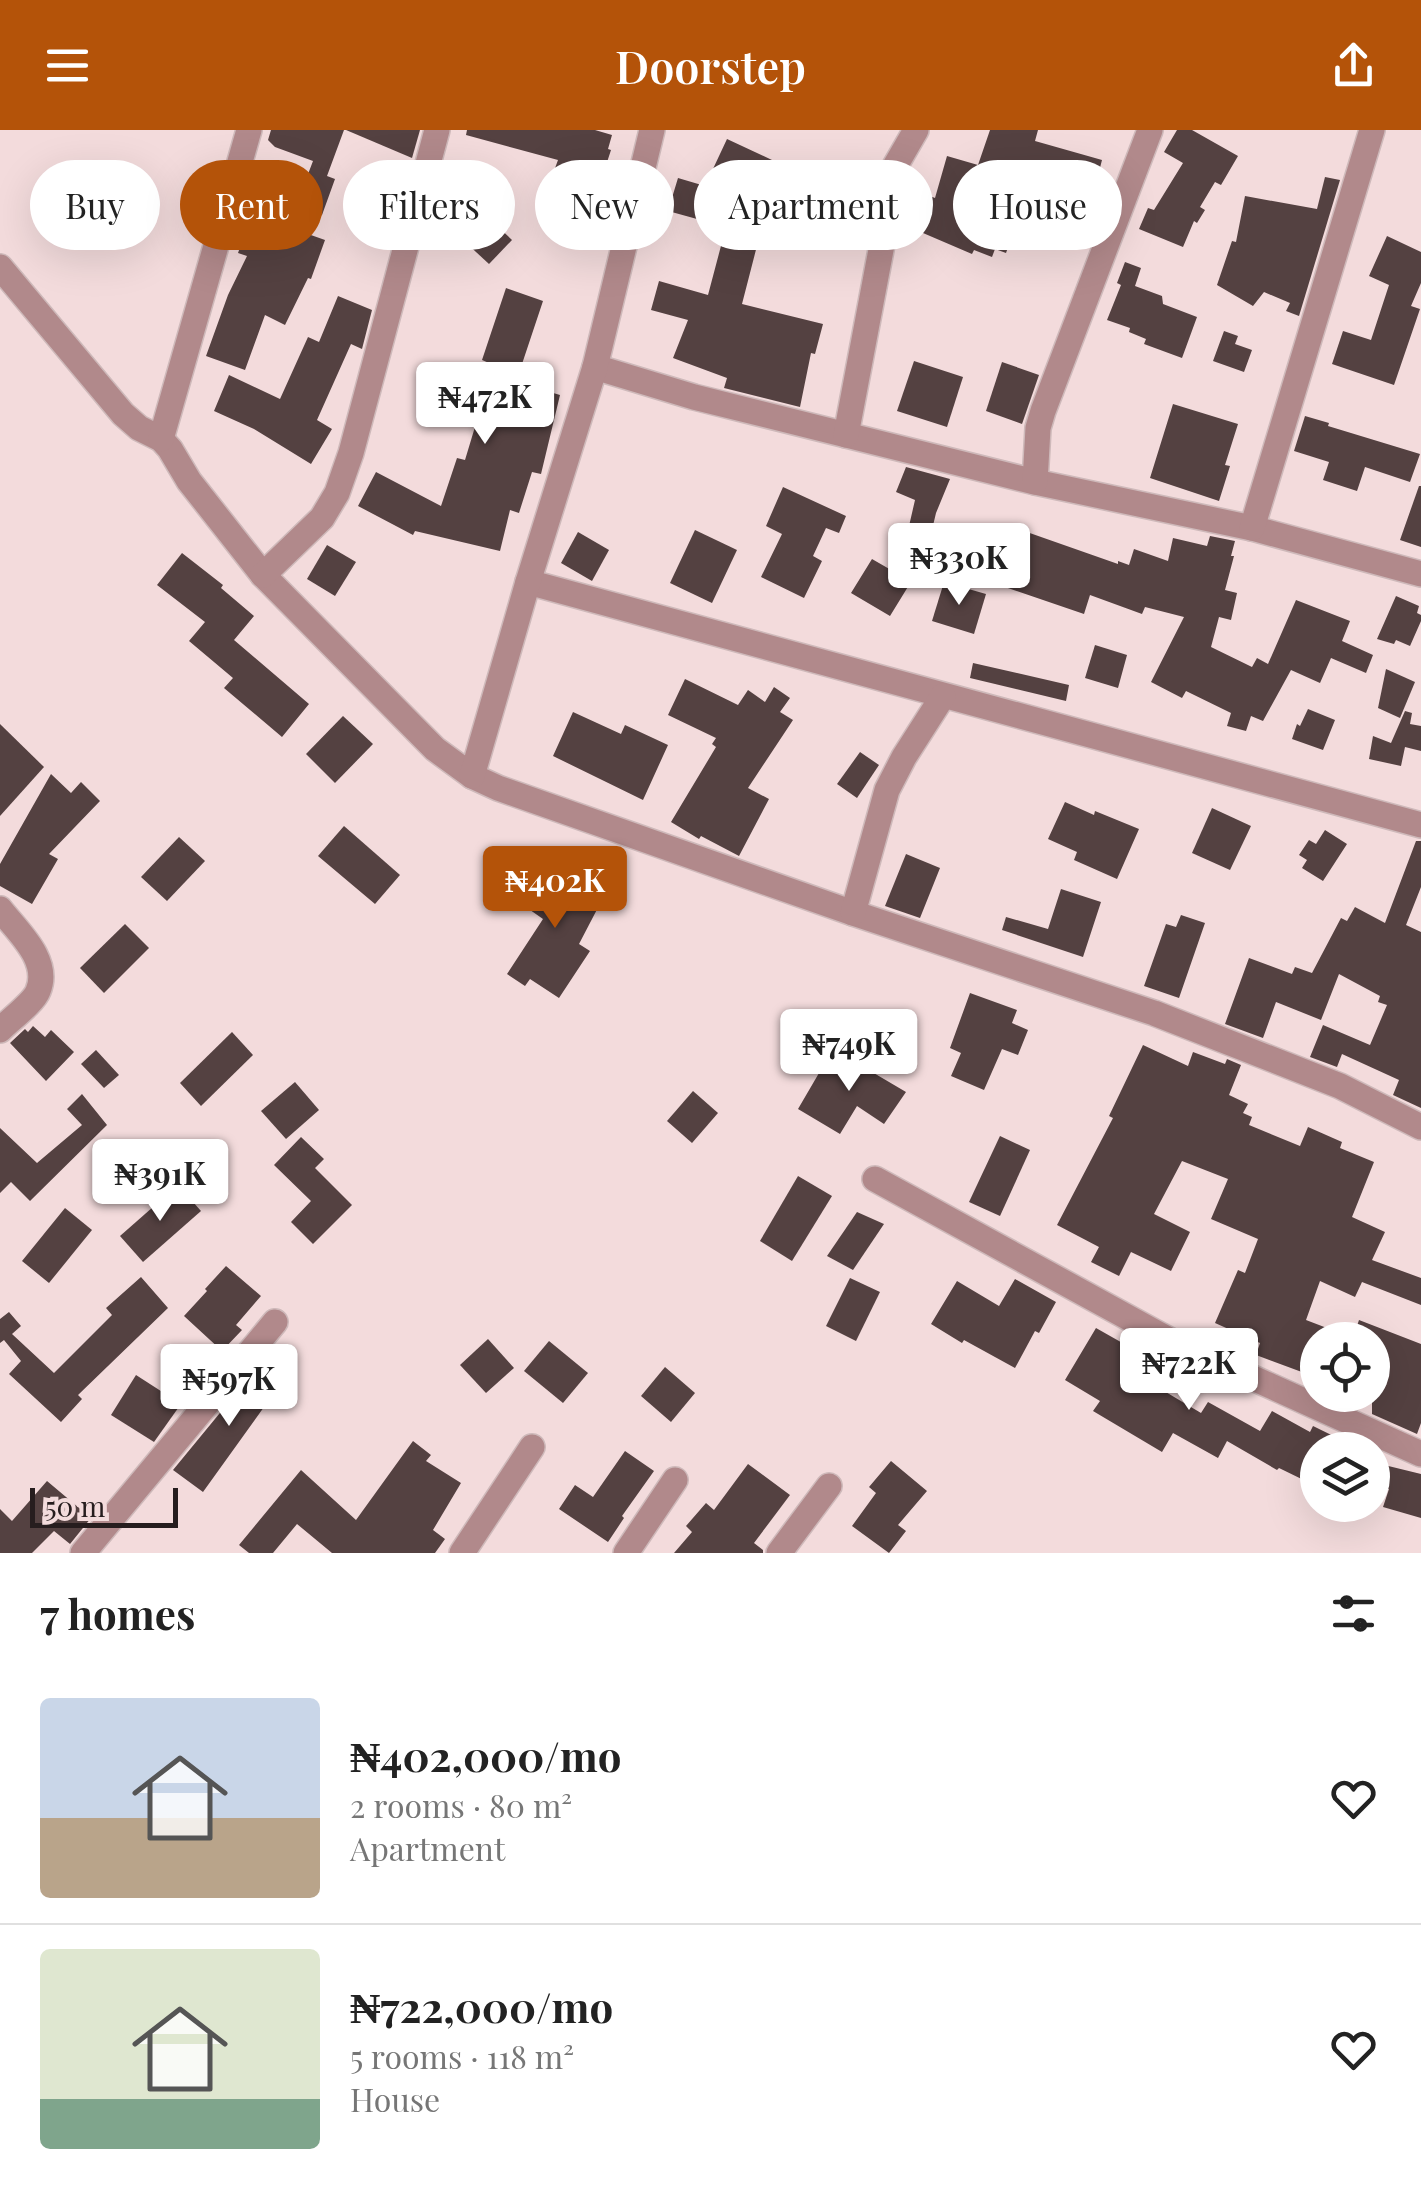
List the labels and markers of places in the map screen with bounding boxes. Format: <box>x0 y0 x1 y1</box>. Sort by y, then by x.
pin: ₦472K <box>415 362 555 447</box>
pin: ₦330K <box>889 523 1029 608</box>
pin: ₦402K <box>485 846 625 931</box>
pin: ₦749K <box>779 1009 919 1094</box>
pin: ₦391K <box>90 1139 230 1224</box>
pin: ₦722K <box>1119 1328 1259 1413</box>
pin: ₦597K <box>159 1344 299 1429</box>

